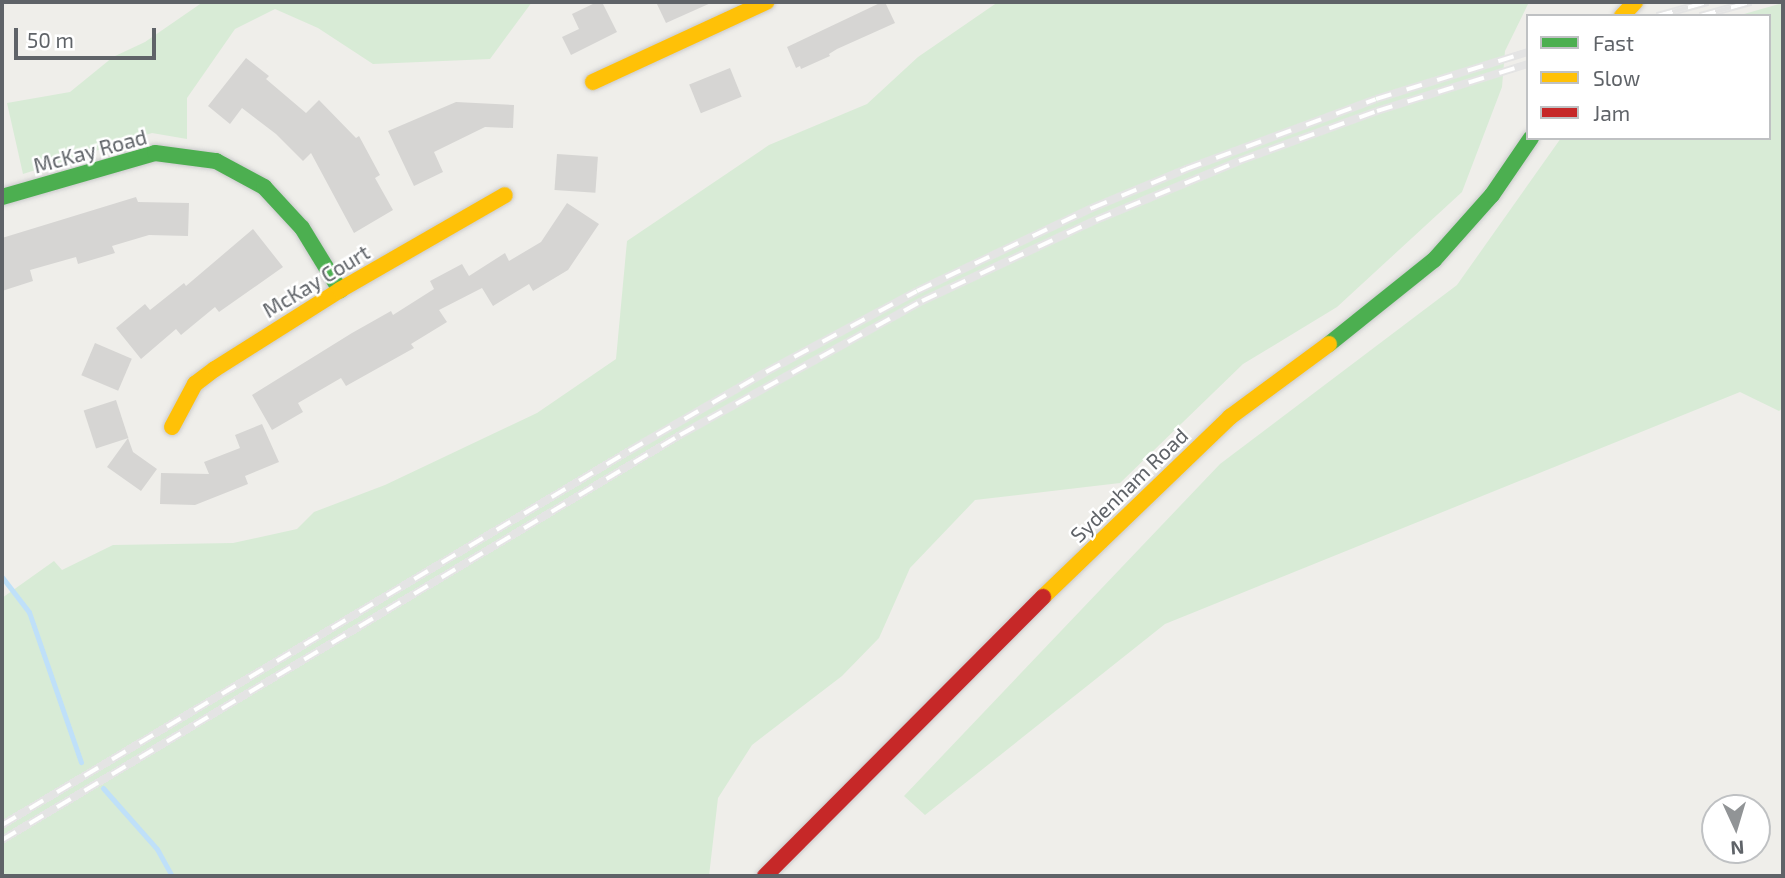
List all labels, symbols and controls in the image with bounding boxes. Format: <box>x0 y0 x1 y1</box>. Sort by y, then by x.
scale bar <box>18 14 159 58</box>
legend <box>1526 14 1771 140</box>
text: 50 m <box>27 27 74 52</box>
text: Fast <box>1593 30 1634 55</box>
text: Slow <box>1593 65 1640 90</box>
text: Jam <box>1593 100 1630 125</box>
street label: McKay Road <box>30 124 150 178</box>
street label: McKay Court <box>258 239 374 323</box>
street label: Sydenham Road <box>1065 423 1193 547</box>
north arrow <box>1701 794 1771 864</box>
text: N <box>1730 837 1745 860</box>

